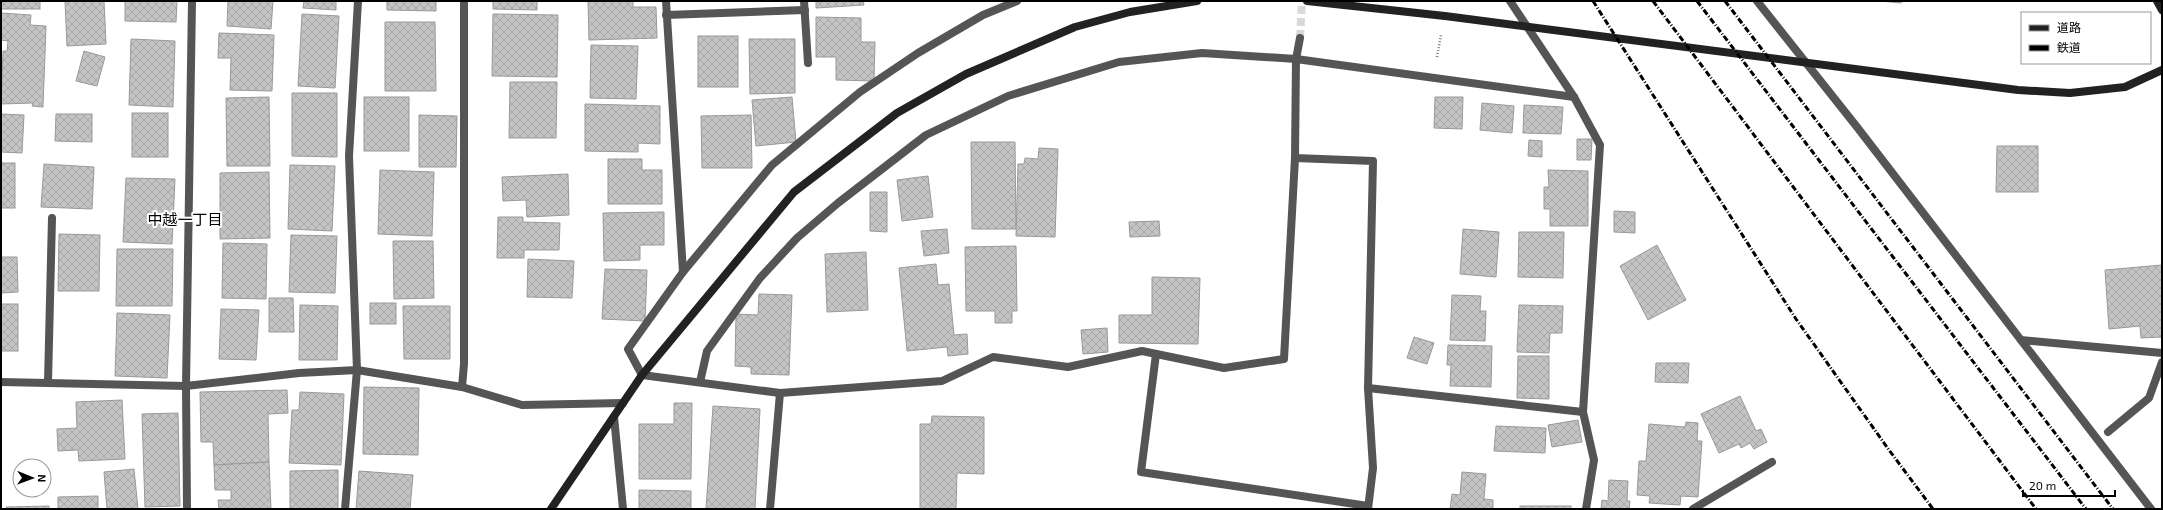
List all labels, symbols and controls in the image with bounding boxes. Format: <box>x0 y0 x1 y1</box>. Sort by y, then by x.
legend <box>2021 12 2151 64</box>
text: 道路 <box>2057 20 2081 34</box>
text: 鉄道 <box>2057 40 2081 54</box>
district label: 中越一丁目 <box>147 210 223 228</box>
north arrow <box>12 458 52 498</box>
scale bar <box>2023 472 2115 498</box>
text: N <box>36 474 49 482</box>
text: 20 m <box>2029 478 2056 492</box>

